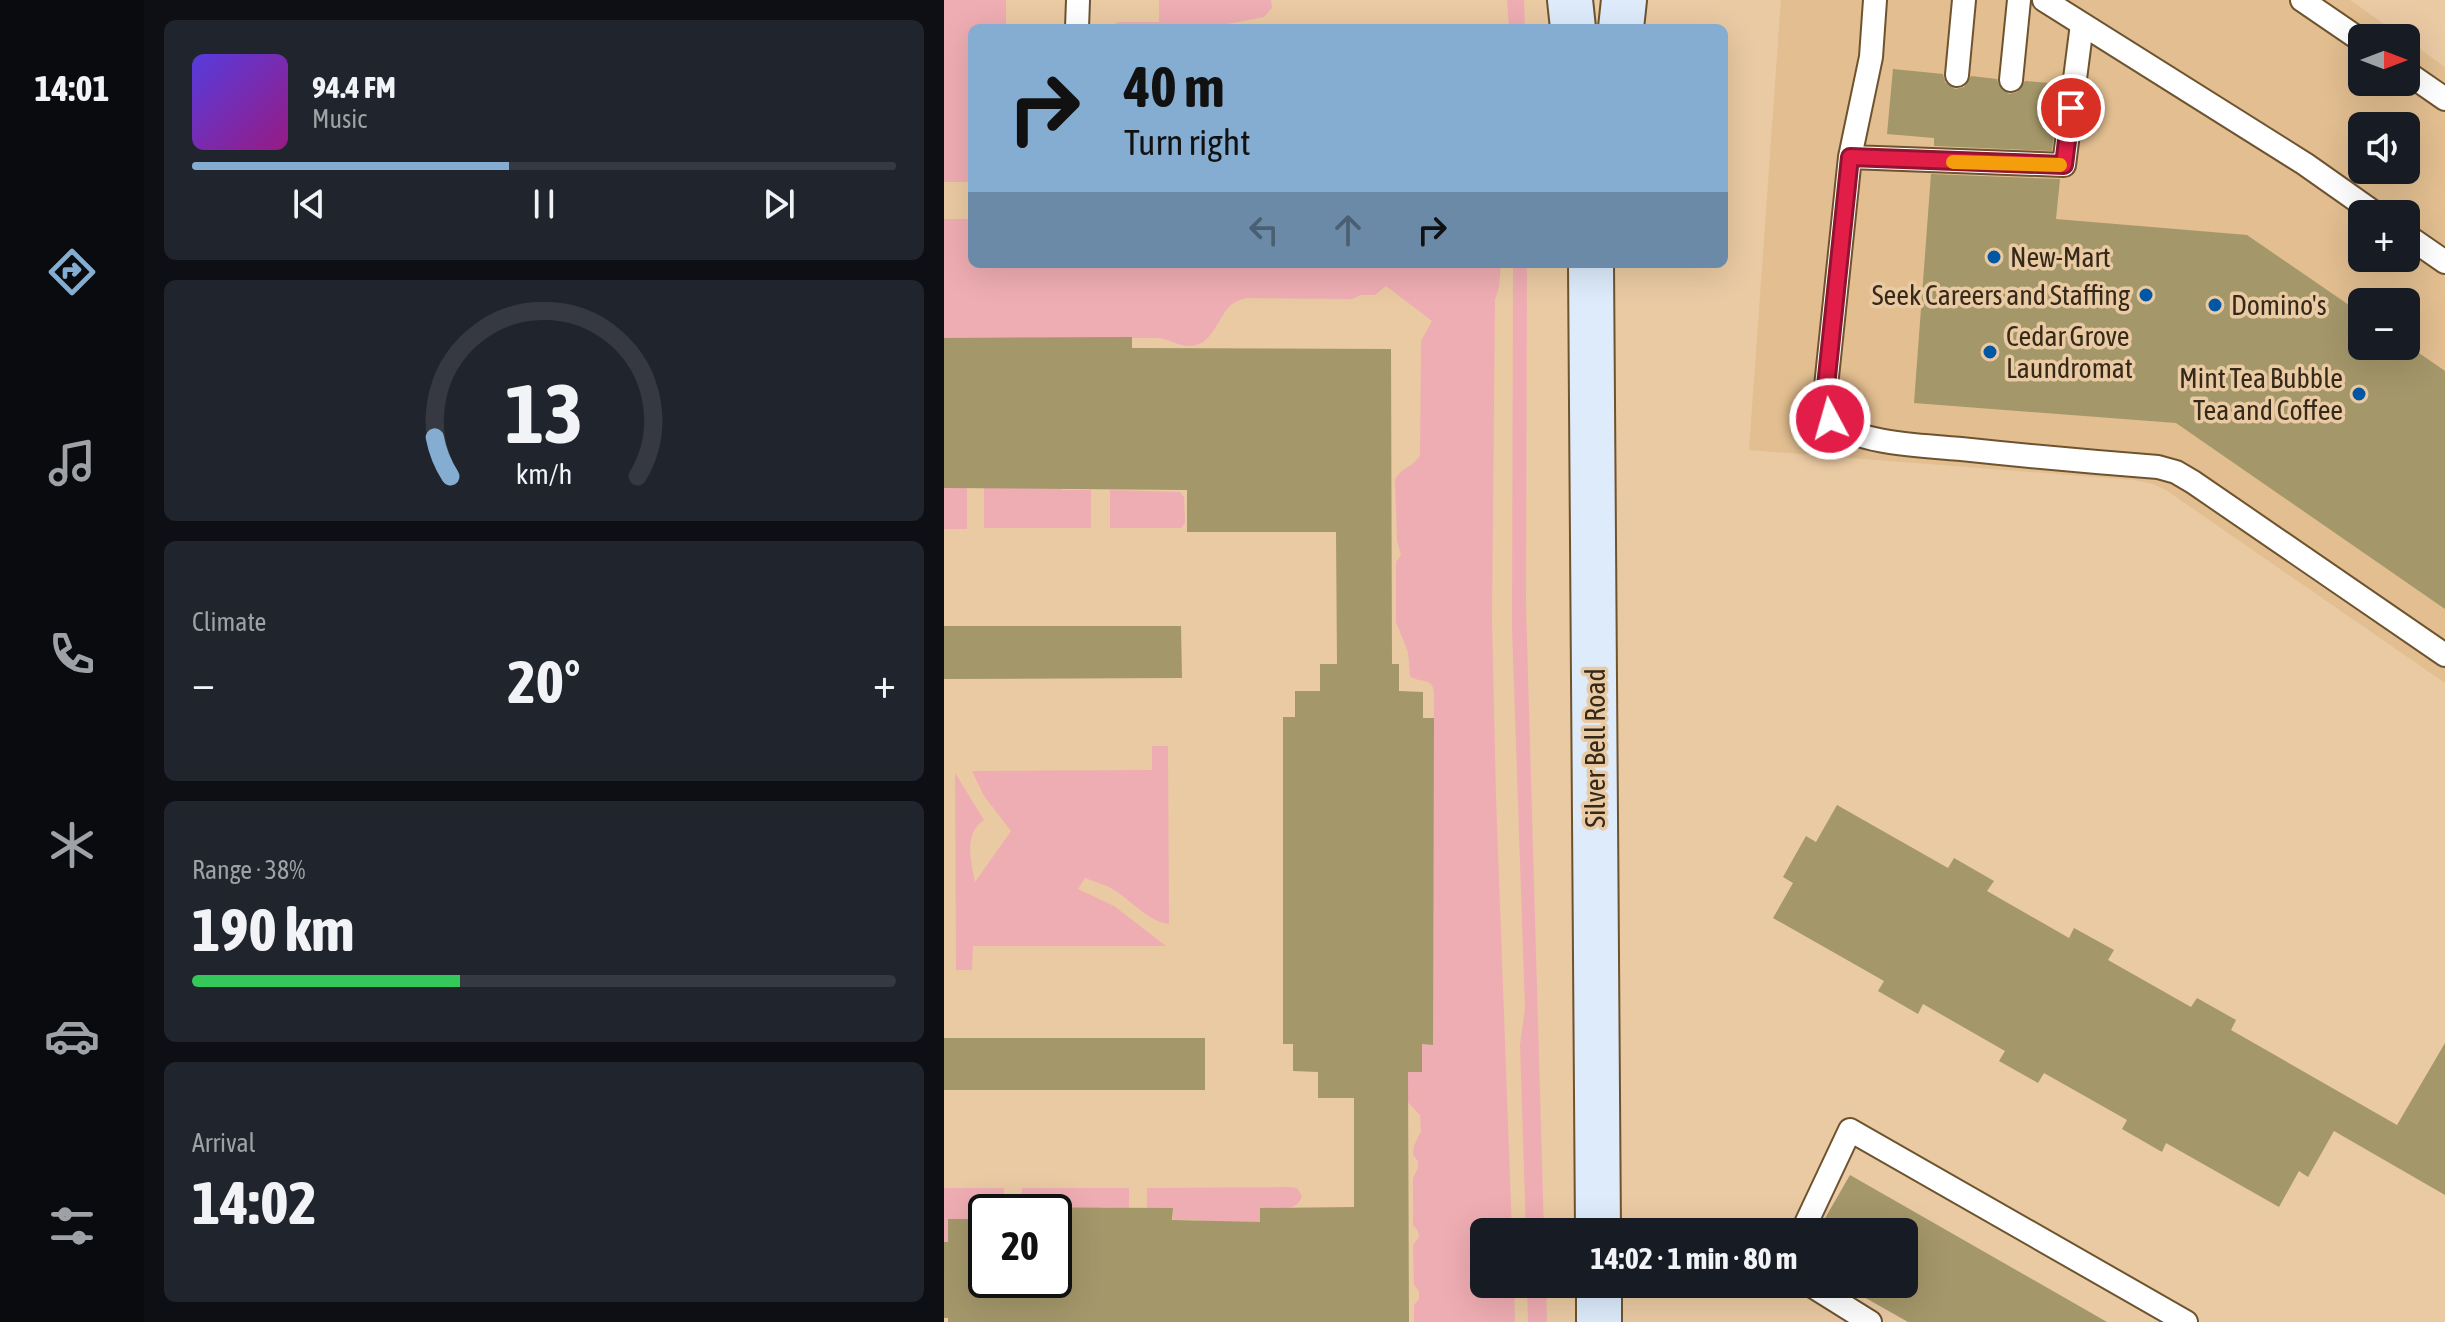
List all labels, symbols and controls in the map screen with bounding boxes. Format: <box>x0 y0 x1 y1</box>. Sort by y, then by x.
north arrow <box>2348 24 2420 96</box>
map controls <box>2348 24 2420 360</box>
text: 40 m <box>1124 55 1225 119</box>
icon: right <box>992 56 1096 160</box>
text: 14:01 <box>35 67 109 109</box>
text: 94.4 FM <box>312 70 396 104</box>
pin <box>2037 74 2105 142</box>
icon: arrive <box>2049 86 2093 130</box>
text: Music <box>312 104 367 134</box>
button: sound <box>2348 112 2420 184</box>
text: Turn right <box>1124 121 1251 163</box>
icon: previous <box>287 182 331 226</box>
icon: pause <box>522 182 566 226</box>
icon: next <box>757 182 801 226</box>
button: + <box>2348 200 2420 272</box>
icon: left <box>1242 208 1286 252</box>
icon: ahead <box>1326 208 1370 252</box>
icon: right <box>1410 208 1454 252</box>
place label: New-Mart <box>2010 241 2111 273</box>
icon: directions <box>44 244 100 300</box>
marker: New-Mart <box>1985 248 2003 266</box>
place label: Seek Careers and Staffing <box>1872 279 2130 311</box>
marker: Seek Careers and Staffing <box>2137 286 2155 304</box>
button: − <box>2348 288 2420 360</box>
place label: Domino's <box>2231 289 2327 321</box>
marker: Domino's <box>2206 296 2224 314</box>
place label: Cedar Grove Laundromat <box>2006 320 2133 384</box>
marker: Cedar Grove Laundromat <box>1981 343 1999 361</box>
place label: Mint Tea Bubble Tea and Coffee <box>2179 362 2343 426</box>
text: 13 <box>505 364 583 460</box>
position arrow <box>1788 377 1872 461</box>
marker: Mint Tea Bubble Tea and Coffee <box>2350 385 2368 403</box>
icon: music <box>44 435 100 491</box>
text: km/h <box>516 457 572 490</box>
text: Climate <box>192 607 266 637</box>
icon: phone <box>44 626 100 682</box>
text: 20° <box>508 647 580 716</box>
text: − <box>192 657 215 707</box>
text: + <box>873 657 896 707</box>
street label: Silver Bell Road <box>1579 668 1611 828</box>
icon: climate <box>44 817 100 873</box>
text: Range · 38% <box>192 855 305 885</box>
text: 190 km <box>192 895 354 964</box>
icon: car <box>44 1008 100 1064</box>
text: Arrival <box>192 1128 256 1158</box>
text: 14:02 <box>192 1168 317 1237</box>
speed limit sign: 20 <box>968 1194 1072 1298</box>
icon: filters <box>44 1198 100 1254</box>
text: 14:02 · 1 min · 80 m <box>1591 1241 1797 1275</box>

